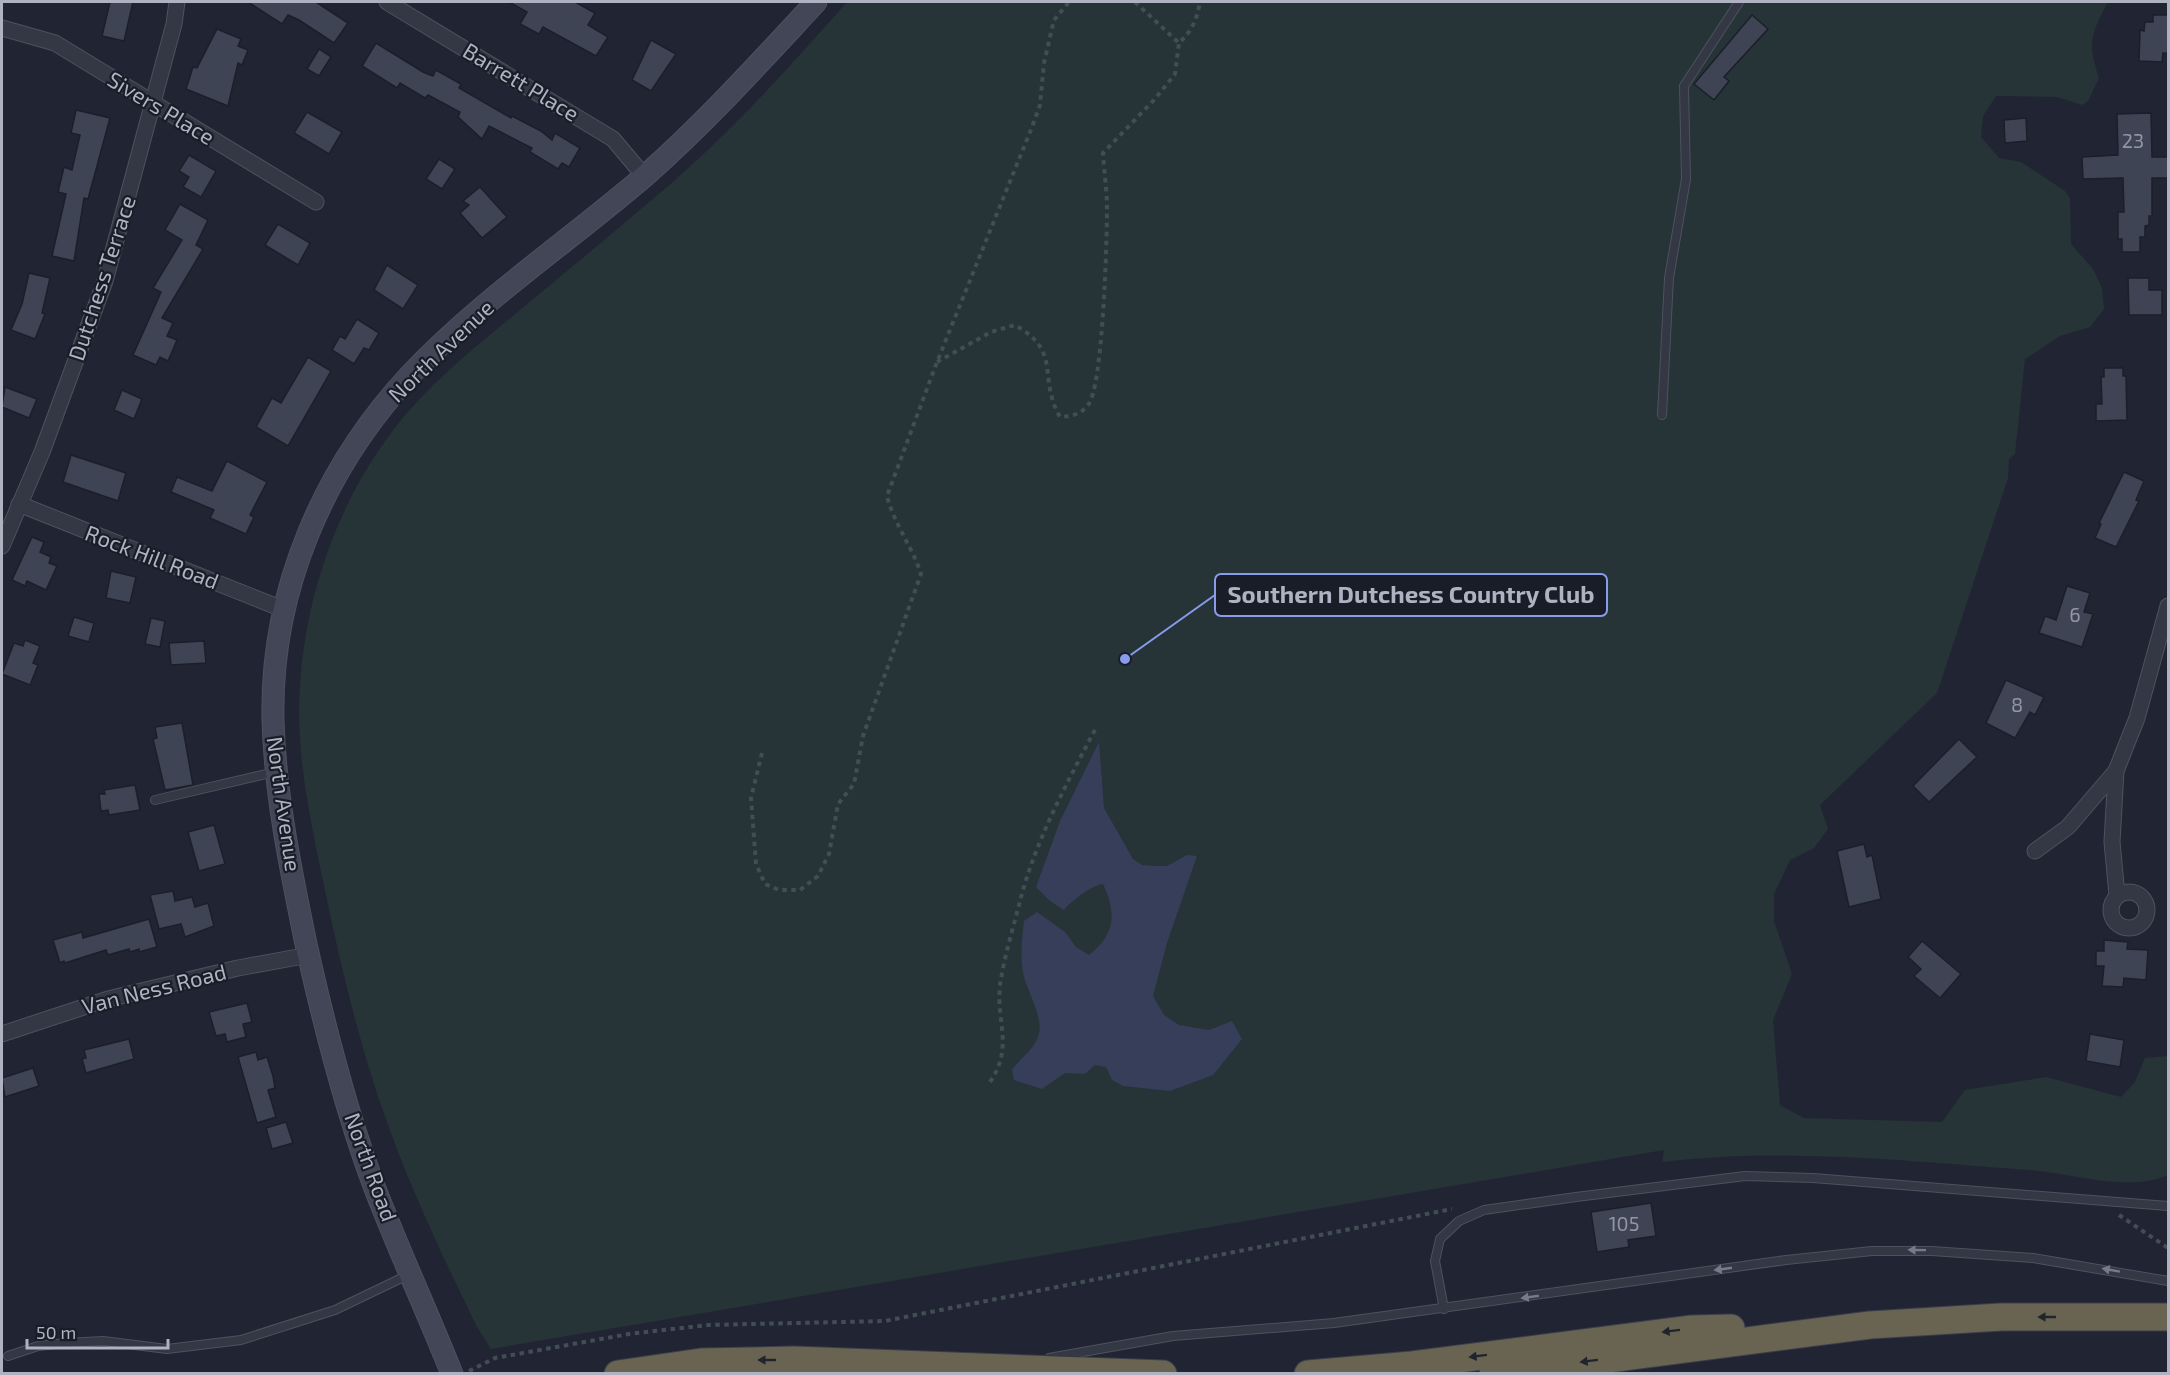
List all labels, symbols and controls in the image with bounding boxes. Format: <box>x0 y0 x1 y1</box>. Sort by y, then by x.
street label: Barrett Place <box>459 36 584 126</box>
street label: Sivers Place <box>103 65 220 149</box>
house number: 23 <box>2122 128 2144 152</box>
street label: Dutchess Terrace <box>62 192 140 363</box>
street label: North Avenue <box>382 294 498 407</box>
street label: Rock Hill Road <box>82 519 223 593</box>
callout: Southern Dutchess Country Club <box>1215 574 1607 616</box>
text: Southern Dutchess Country Club <box>1227 579 1595 608</box>
house number: 6 <box>2069 602 2081 626</box>
house number: 8 <box>2011 692 2023 716</box>
street label: North Avenue <box>263 735 307 873</box>
street label: Van Ness Road <box>79 958 229 1019</box>
street label: North Road <box>340 1109 404 1224</box>
house number: 105 <box>1609 1211 1639 1235</box>
one-way arrow <box>1908 1246 1927 1255</box>
one-way arrow <box>1714 1264 1733 1273</box>
one-way arrow <box>2101 1265 2120 1274</box>
one-way arrow <box>1521 1292 1540 1301</box>
scale bar <box>27 1312 168 1350</box>
one-way arrow <box>2038 1312 2057 1322</box>
text: 50 m <box>36 1321 76 1343</box>
one-way arrow <box>1662 1327 1681 1336</box>
one-way arrow <box>1468 1352 1487 1361</box>
one-way arrow <box>758 1355 777 1365</box>
one-way arrow <box>1580 1357 1599 1366</box>

